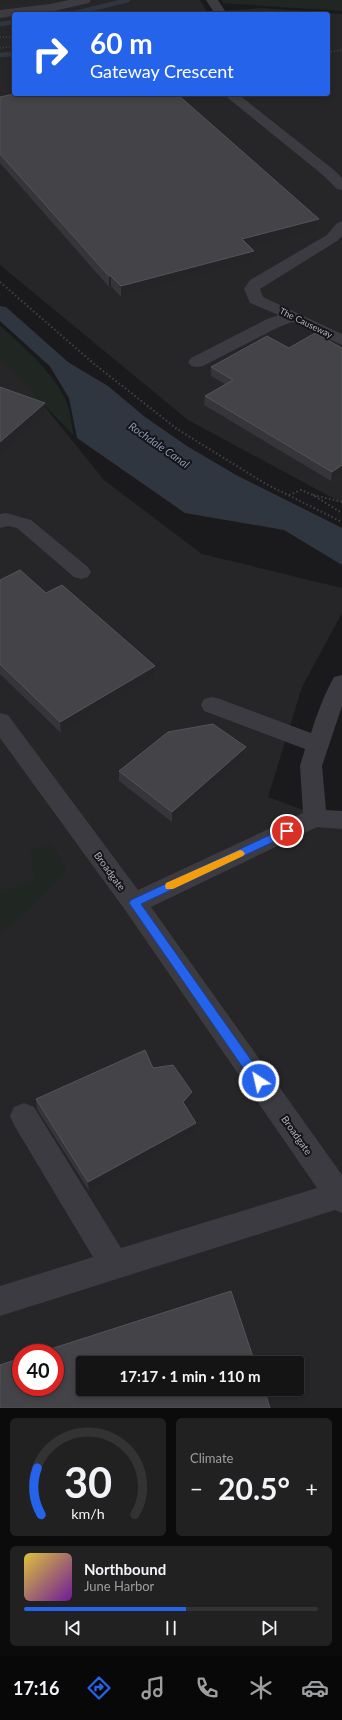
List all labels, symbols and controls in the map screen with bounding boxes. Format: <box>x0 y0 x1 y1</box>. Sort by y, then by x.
text: 60 m <box>90 26 153 60</box>
icon: right <box>24 28 76 80</box>
text: Gateway Crescent <box>90 60 234 82</box>
street label: The Causeway <box>278 305 335 340</box>
water label: Rochdale Canal <box>127 419 192 470</box>
pin <box>270 814 304 848</box>
icon: arrive <box>276 820 298 842</box>
street label: Broadgate <box>92 849 128 893</box>
position arrow <box>238 1060 280 1102</box>
street label: Broadgate <box>279 1113 315 1157</box>
speed limit sign: 40 <box>12 1344 64 1396</box>
text: 17:17 · 1 min · 110 m <box>120 1367 260 1385</box>
text: Climate <box>190 1450 233 1466</box>
text: 30 <box>64 1457 112 1507</box>
text: 20.5° <box>218 1470 290 1506</box>
text: − <box>190 1475 203 1502</box>
text: + <box>305 1475 318 1502</box>
text: km/h <box>71 1505 105 1522</box>
text: Northbound <box>84 1560 166 1578</box>
text: June Harbor <box>84 1578 154 1594</box>
icon: previous <box>62 1617 84 1639</box>
icon: pause <box>160 1617 182 1639</box>
icon: next <box>258 1617 280 1639</box>
icon: directions <box>85 1674 113 1702</box>
icon: music <box>139 1674 167 1702</box>
icon: phone <box>193 1674 221 1702</box>
icon: climate <box>247 1674 275 1702</box>
icon: car <box>301 1674 329 1702</box>
text: 17:16 <box>13 1677 59 1699</box>

